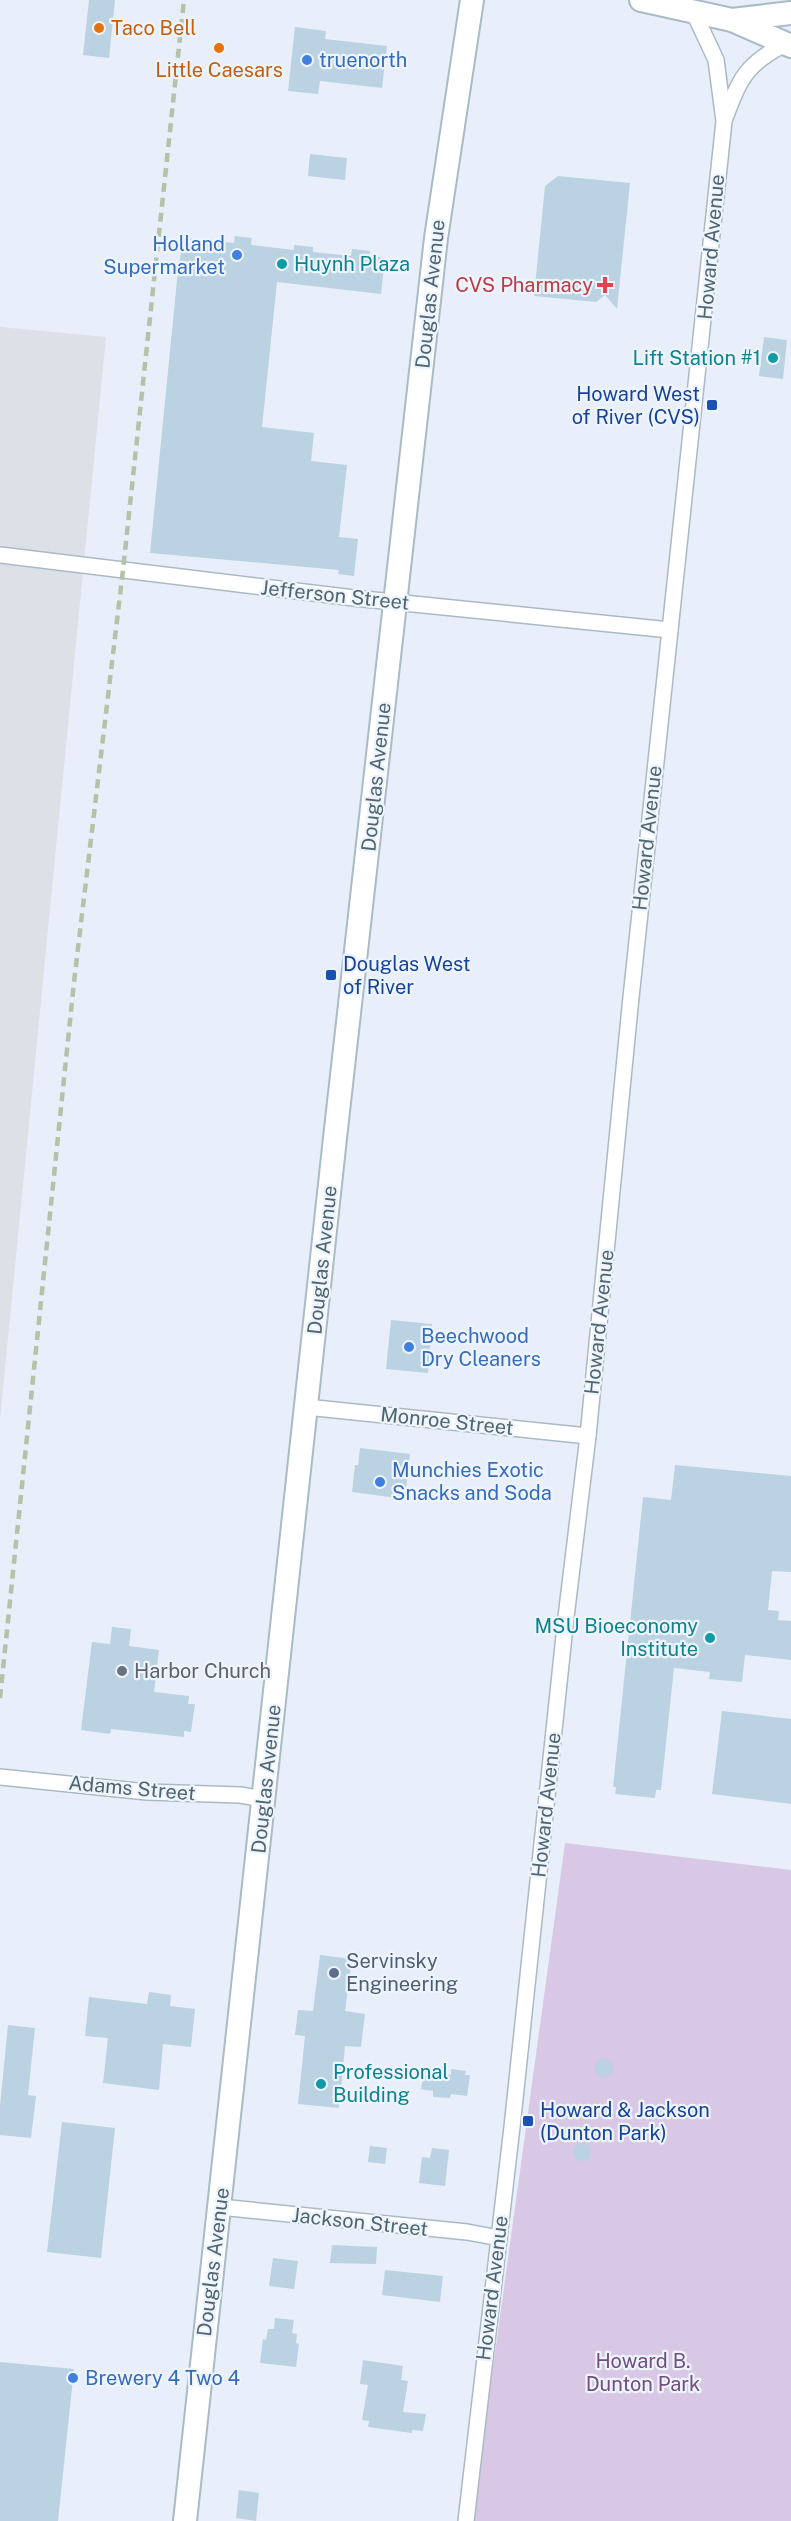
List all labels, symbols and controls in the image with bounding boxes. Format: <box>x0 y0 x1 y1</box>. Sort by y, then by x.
place label: Taco Bell <box>111 16 196 40</box>
marker: Taco Bell <box>92 21 106 35</box>
marker: Little Caesars <box>212 41 226 55</box>
place label: truenorth <box>319 48 407 72</box>
marker: truenorth <box>300 53 314 67</box>
place label: Little Caesars <box>155 58 283 82</box>
street label: Howard Avenue <box>693 173 729 321</box>
street label: Douglas Avenue <box>410 218 450 370</box>
place label: Holland Supermarket <box>103 232 225 279</box>
marker: Holland Supermarket <box>230 248 244 262</box>
place label: Huynh Plaza <box>294 252 410 276</box>
marker: Huynh Plaza <box>275 257 289 271</box>
place label: CVS Pharmacy <box>455 273 593 297</box>
marker: CVS Pharmacy <box>598 278 612 292</box>
place label: Lift Station #1 <box>633 346 761 370</box>
marker: Lift Station #1 <box>766 351 780 365</box>
place label: Howard West of River (CVS) <box>572 382 700 429</box>
marker: Howard West of River (CVS) <box>705 398 719 412</box>
street label: Jefferson Street <box>260 575 410 615</box>
street label: Douglas Avenue <box>356 701 396 853</box>
street label: Howard Avenue <box>627 764 667 912</box>
place label: Douglas West of River <box>343 952 471 999</box>
marker: Douglas West of River <box>324 968 338 982</box>
street label: Douglas Avenue <box>302 1184 342 1336</box>
street label: Howard Avenue <box>579 1248 619 1396</box>
place label: Beechwood Dry Cleaners <box>421 1324 541 1371</box>
marker: Beechwood Dry Cleaners <box>402 1340 416 1354</box>
street label: Monroe Street <box>379 1402 515 1440</box>
place label: Munchies Exotic Snacks and Soda <box>392 1458 552 1505</box>
marker: Munchies Exotic Snacks and Soda <box>373 1475 387 1489</box>
place label: MSU Bioeconomy Institute <box>534 1614 698 1661</box>
marker: MSU Bioeconomy Institute <box>703 1631 717 1645</box>
place label: Harbor Church <box>134 1659 271 1683</box>
marker: Harbor Church <box>115 1664 129 1678</box>
street label: Douglas Avenue <box>246 1703 286 1855</box>
street label: Howard Avenue <box>526 1731 566 1879</box>
street label: Adams Street <box>67 1770 197 1806</box>
place label: Servinsky Engineering <box>346 1949 458 1996</box>
marker: Servinsky Engineering <box>327 1966 341 1980</box>
place label: Professional Building <box>333 2060 448 2107</box>
marker: Professional Building <box>314 2077 328 2091</box>
place label: Howard & Jackson (Dunton Park) <box>540 2098 710 2145</box>
marker: Howard & Jackson (Dunton Park) <box>521 2114 535 2128</box>
street label: Douglas Avenue <box>192 2186 234 2338</box>
street label: Jackson Street <box>291 2203 429 2241</box>
street label: Howard Avenue <box>471 2214 513 2362</box>
park label: Howard B. Dunton Park <box>586 2349 700 2396</box>
place label: Brewery 4 Two 4 <box>85 2366 240 2390</box>
marker: Brewery 4 Two 4 <box>66 2371 80 2385</box>

